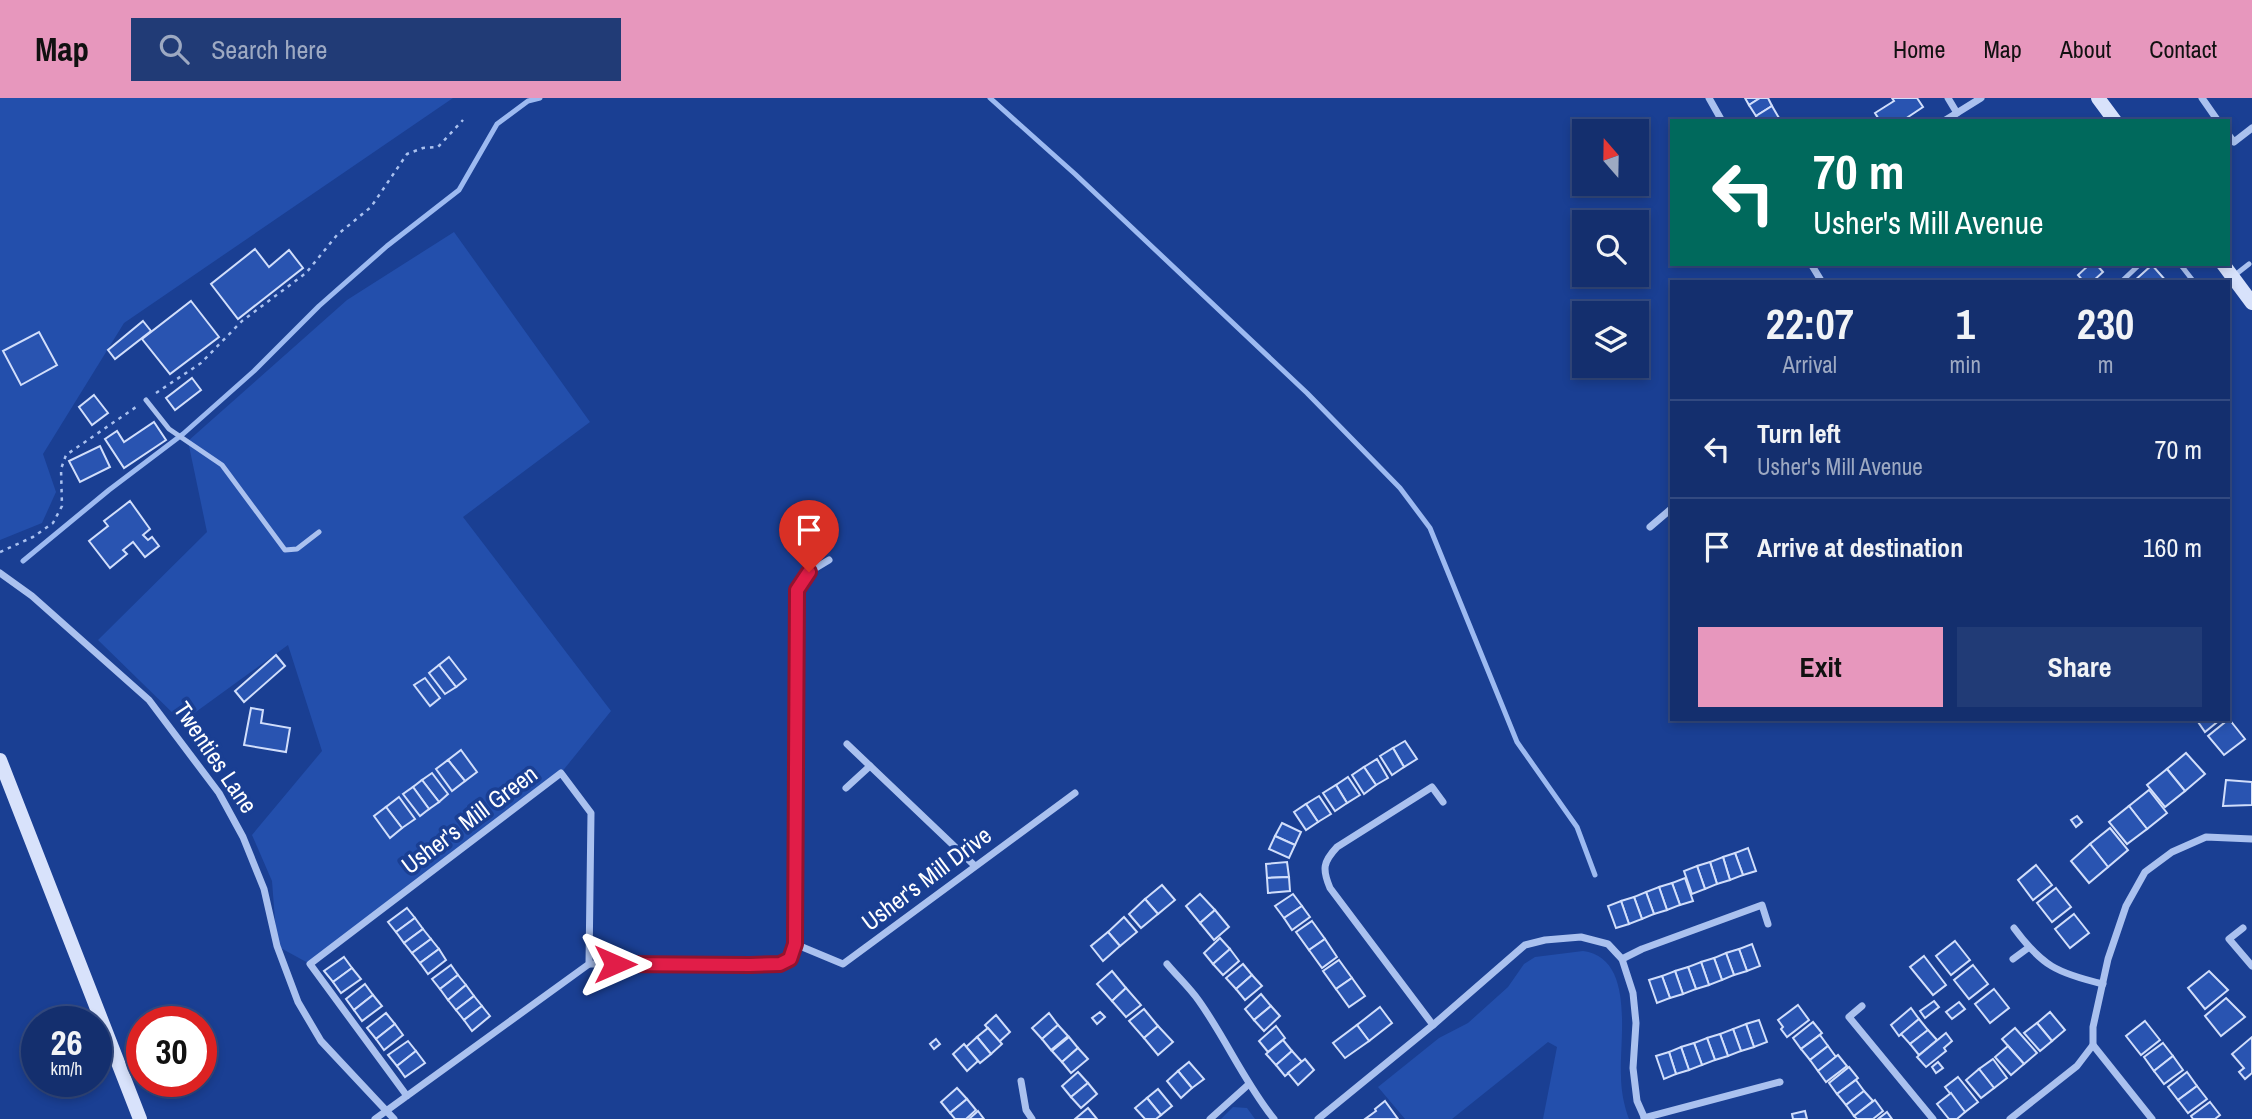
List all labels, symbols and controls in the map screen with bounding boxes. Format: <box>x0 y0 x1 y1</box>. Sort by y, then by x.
search box <box>131 18 621 81</box>
text: Map <box>35 27 89 71</box>
icon: search <box>155 30 193 68</box>
text: Search here <box>211 32 327 67</box>
text: Home <box>1893 33 1945 65</box>
text: Map <box>1983 33 2022 65</box>
text: About <box>2060 33 2111 65</box>
text: Contact <box>2149 33 2217 65</box>
north arrow <box>1572 119 1648 196</box>
map controls <box>1572 119 1649 378</box>
text: 70 m <box>1813 138 1905 204</box>
icon: left <box>1698 147 1789 238</box>
text: Usher's Mill Avenue <box>1813 201 2044 244</box>
button: search <box>1572 210 1649 287</box>
text: 22:07 <box>1766 296 1854 352</box>
text: 1 <box>1956 296 1975 352</box>
text: 230 <box>2077 296 2134 352</box>
button: layers <box>1572 301 1649 378</box>
text: Arrival <box>1783 349 1837 380</box>
text: min <box>1950 349 1981 380</box>
text: m <box>2098 349 2113 380</box>
text: Turn left <box>1757 416 1841 451</box>
icon: left <box>1698 430 1736 468</box>
text: 70 m <box>2155 432 2202 467</box>
text: Usher's Mill Avenue <box>1757 451 1923 482</box>
pin <box>779 500 839 572</box>
icon: arrive <box>790 511 828 549</box>
icon: arrive <box>1698 528 1736 566</box>
text: Arrive at destination <box>1757 530 1963 565</box>
text: 160 m <box>2143 530 2202 565</box>
button: Exit <box>1698 627 1943 707</box>
button: Share <box>1957 627 2202 707</box>
street label: Twenties Lane <box>167 695 265 819</box>
street label: Usher's Mill Green <box>395 757 543 881</box>
street label: Usher's Mill Drive <box>855 819 997 937</box>
position arrow <box>578 927 652 1001</box>
speed limit sign: 30 <box>126 1006 217 1097</box>
text: 26 <box>51 1019 82 1066</box>
text: km/h <box>51 1056 83 1081</box>

